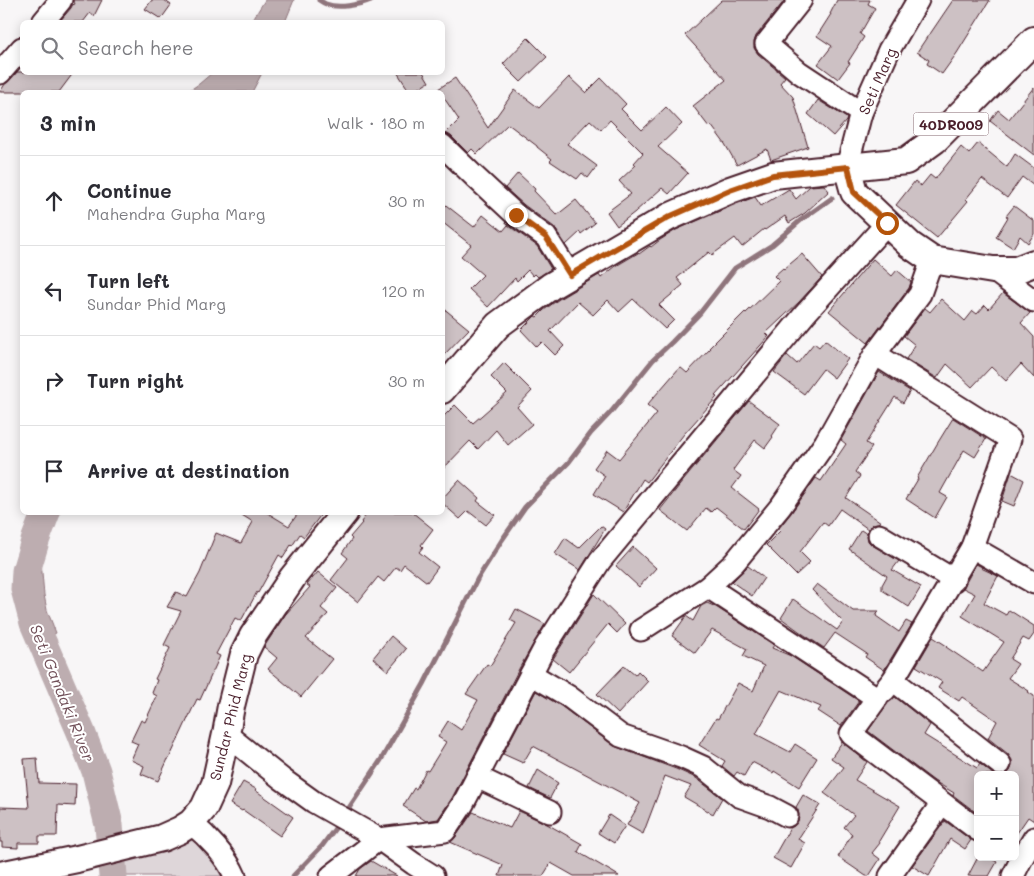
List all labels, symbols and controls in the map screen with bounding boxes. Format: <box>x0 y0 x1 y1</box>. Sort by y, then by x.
search box <box>20 20 445 75</box>
icon: search <box>38 34 66 62</box>
text: Search here <box>78 35 194 60</box>
street label: Seti Marg <box>853 44 901 118</box>
text: 3 min <box>40 109 96 136</box>
text: Walk · 180 m <box>327 112 425 133</box>
road number: 40DR009 <box>914 112 988 136</box>
text: Continue <box>87 178 172 203</box>
icon: ahead <box>40 187 68 215</box>
text: 30 m <box>388 190 425 211</box>
text: Mahendra Gupha Marg <box>87 203 265 224</box>
route end <box>505 204 528 227</box>
route start <box>876 212 899 235</box>
text: Turn left <box>87 268 170 293</box>
icon: left <box>40 277 68 305</box>
text: 120 m <box>381 280 425 301</box>
text: Sundar Phid Marg <box>87 293 226 314</box>
icon: right <box>40 367 68 395</box>
text: Turn right <box>87 368 184 393</box>
text: 30 m <box>388 370 425 391</box>
icon: arrive <box>40 457 68 485</box>
text: Arrive at destination <box>87 458 290 483</box>
water label: Seti Gandaki River <box>26 621 100 765</box>
street label: Sundar Phid Marg <box>205 651 256 783</box>
map controls <box>974 771 1019 861</box>
button: + <box>974 771 1019 816</box>
button: − <box>974 816 1019 861</box>

